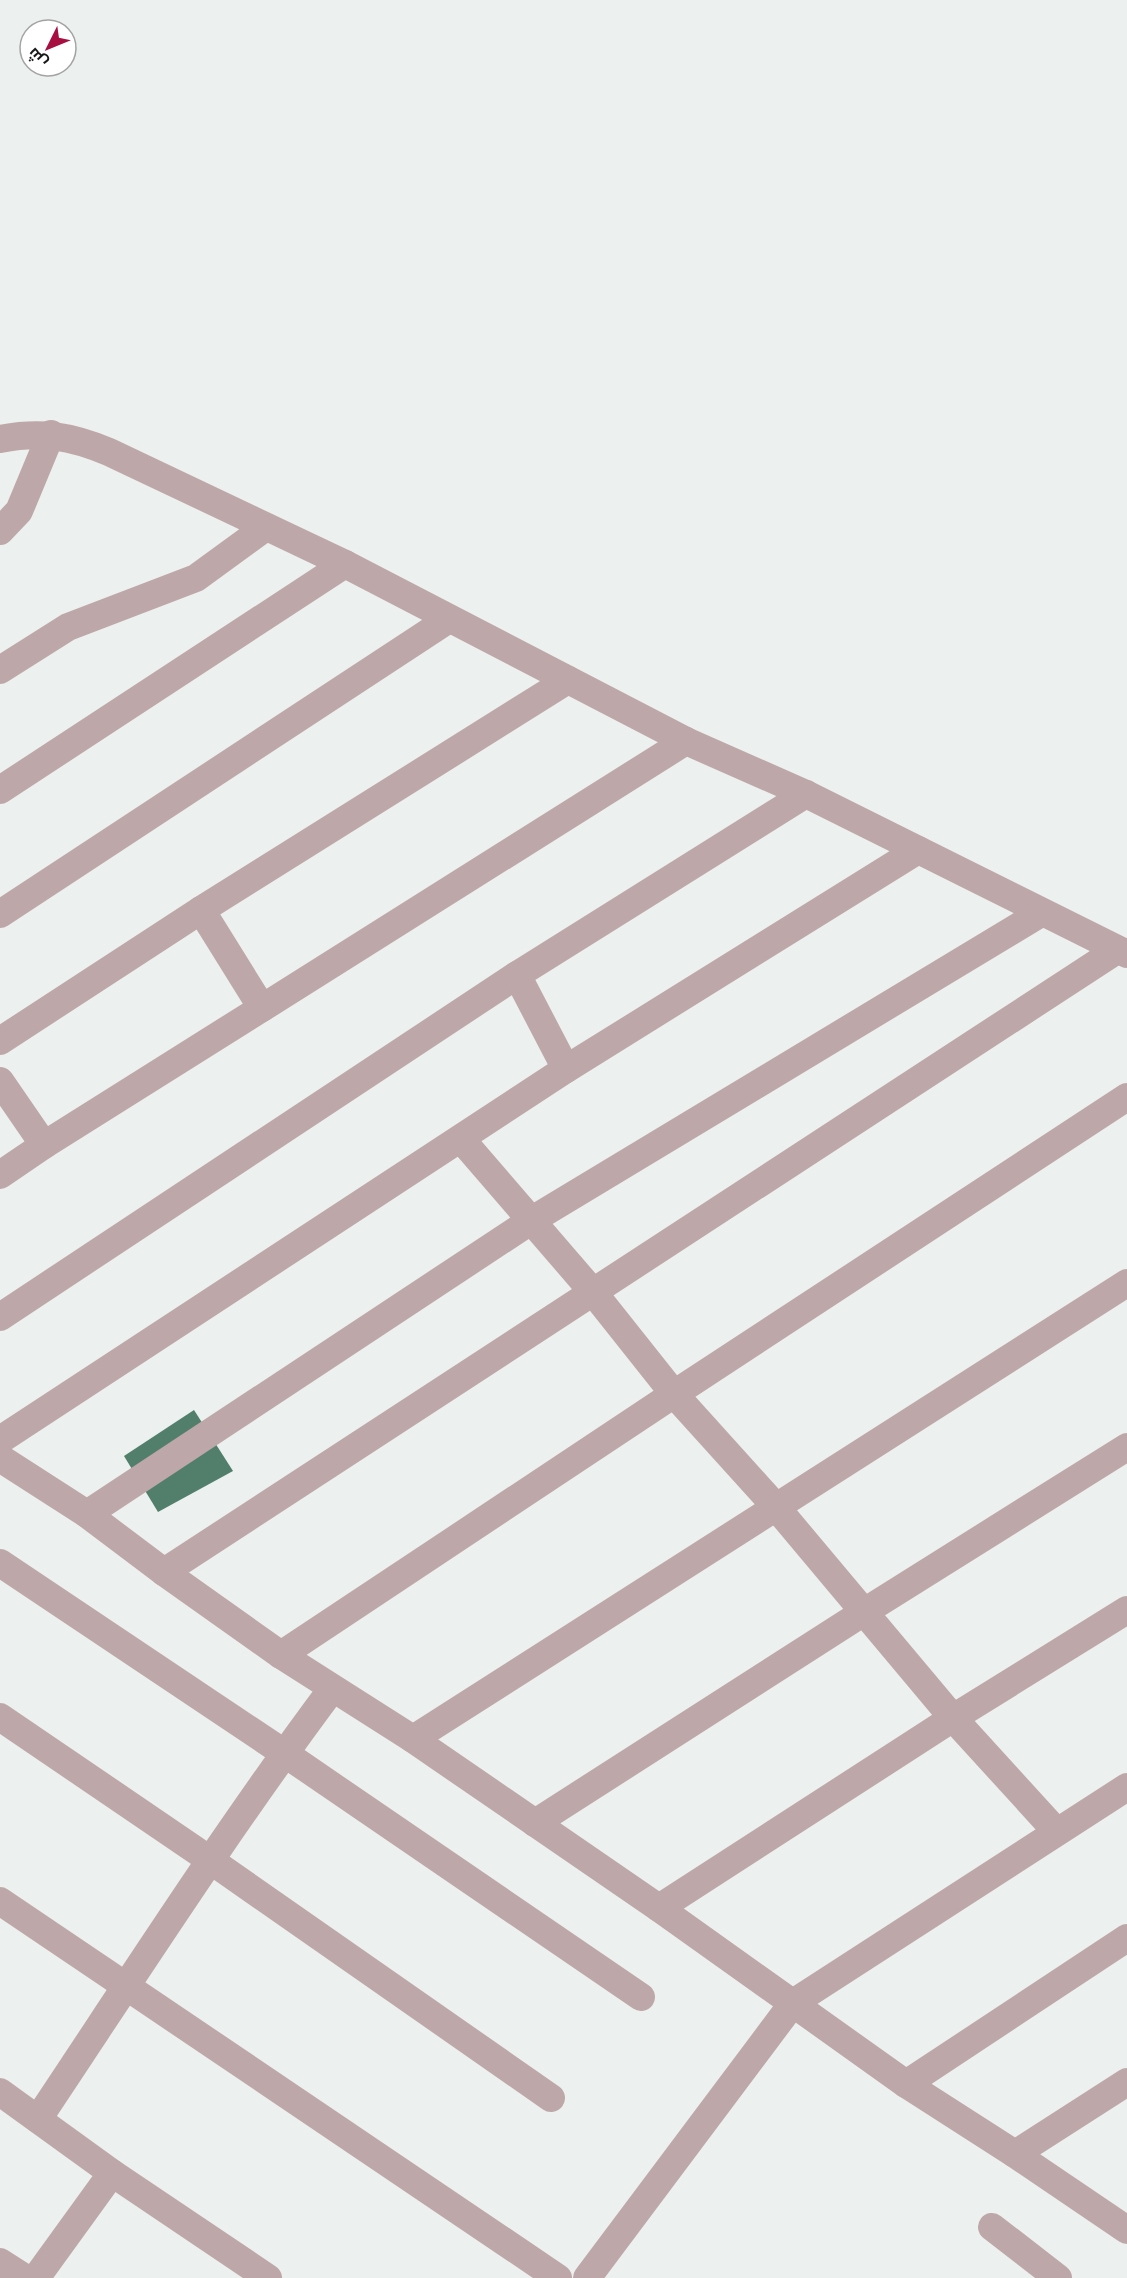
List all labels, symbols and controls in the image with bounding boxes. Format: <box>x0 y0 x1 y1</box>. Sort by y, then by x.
north arrow <box>18 18 78 78</box>
text: ش <box>23 44 51 73</box>

